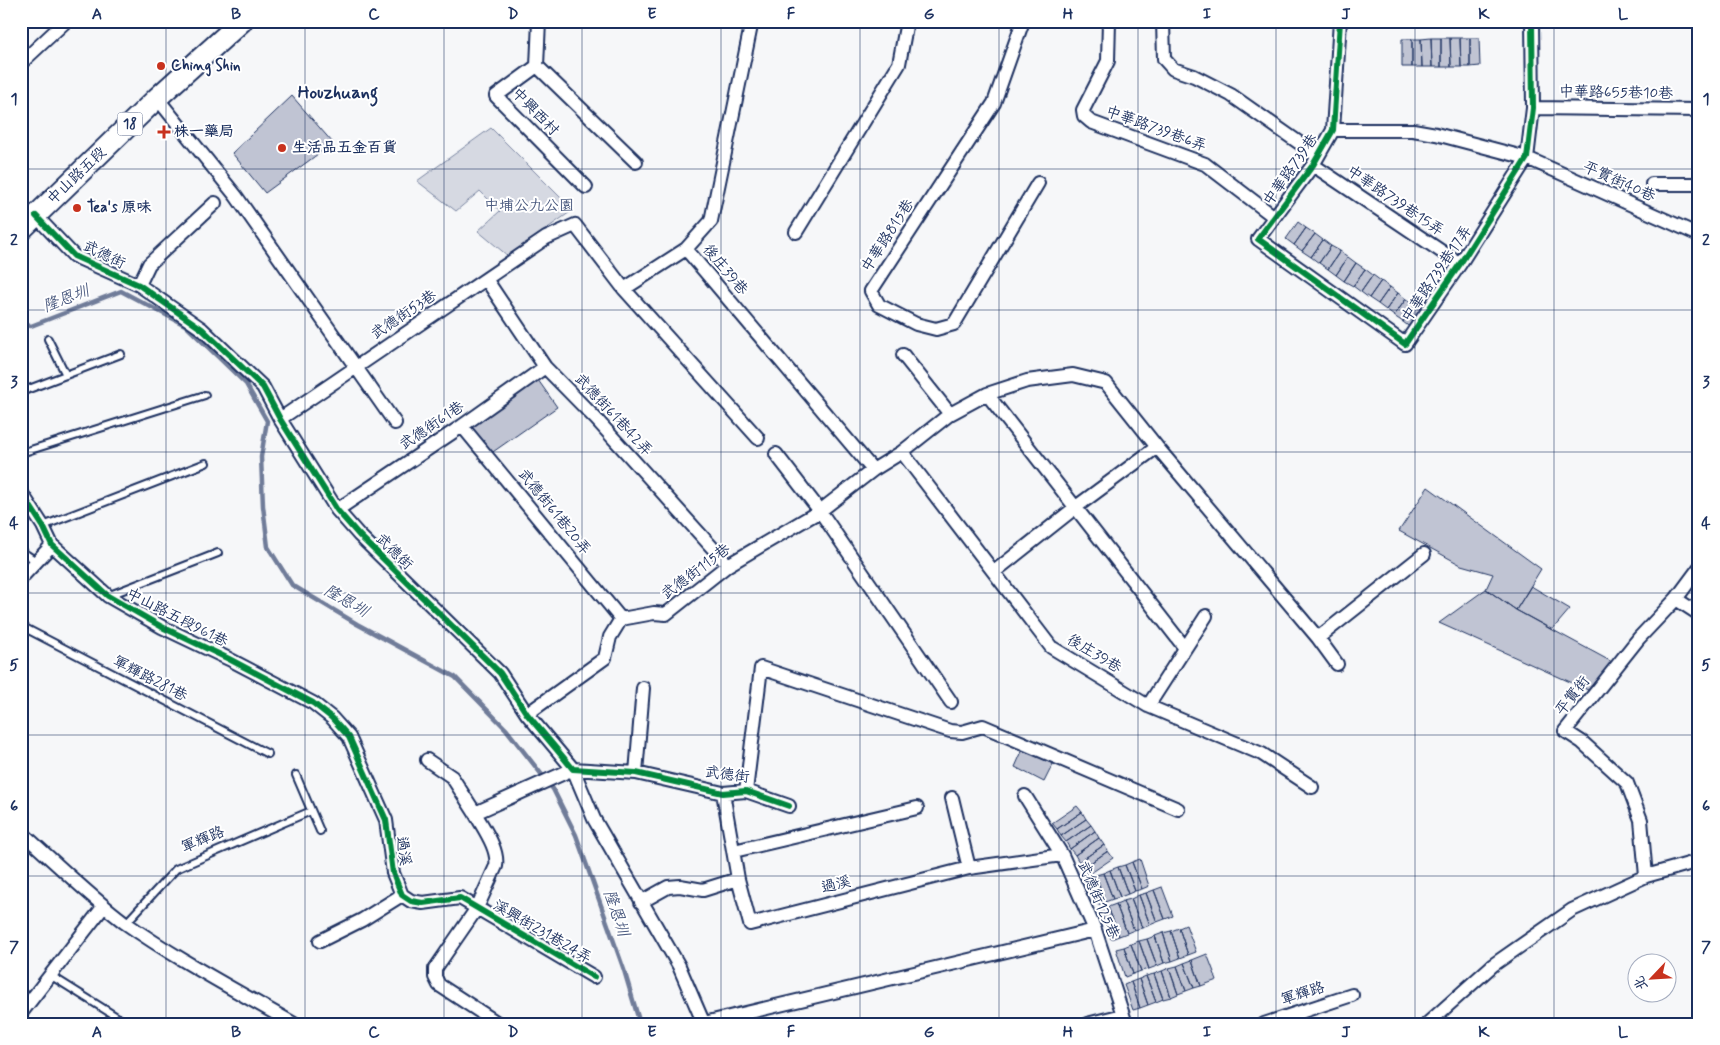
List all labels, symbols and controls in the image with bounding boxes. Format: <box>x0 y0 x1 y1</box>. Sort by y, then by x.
text: A <box>92 4 102 25</box>
text: B <box>231 4 241 25</box>
text: C <box>368 4 380 25</box>
text: D <box>507 4 519 25</box>
text: E <box>647 4 657 25</box>
text: F <box>787 4 796 25</box>
text: G <box>924 4 935 25</box>
text: H <box>1063 4 1074 25</box>
text: I <box>1203 4 1212 25</box>
text: J <box>1341 4 1351 25</box>
text: K <box>1478 4 1490 25</box>
text: L <box>1618 4 1629 25</box>
place label: Ching Shin <box>171 56 241 77</box>
marker: Ching Shin <box>155 60 167 72</box>
district label: Houzhuang <box>298 81 378 107</box>
street label: 中華路655巷10巷 <box>1559 82 1673 104</box>
street label: 中興西村 <box>507 83 563 141</box>
text: 1 <box>10 89 18 110</box>
text: 1 <box>1702 89 1710 110</box>
street label: 中華路739巷6弄 <box>1103 101 1209 157</box>
road number: 18 <box>118 112 142 136</box>
place label: 株一藥局 <box>174 122 234 142</box>
marker: 株一藥局 <box>158 126 170 138</box>
street label: 中華路739巷 <box>1259 130 1323 210</box>
place label: 生活品五金百貨 <box>292 138 397 158</box>
marker: 生活品五金百貨 <box>276 142 288 154</box>
street label: 中山路五段 <box>43 143 111 209</box>
street label: 平實街40巷 <box>1580 157 1658 207</box>
street label: 中華路739巷15弄 <box>1343 161 1447 241</box>
park label: 中埔公九公園 <box>484 196 574 216</box>
street label: 中華路815巷 <box>857 196 919 276</box>
place label: Tea's 原味 <box>87 198 152 218</box>
marker: Tea's 原味 <box>71 202 83 214</box>
street label: 中華路739巷17弄 <box>1397 222 1477 326</box>
text: 2 <box>10 230 18 251</box>
text: 2 <box>1702 230 1710 251</box>
street label: 武德街 <box>79 236 129 274</box>
street label: 後庄39巷 <box>698 240 752 300</box>
water label: 隆恩圳 <box>40 280 94 317</box>
street label: 武德街53巷 <box>367 286 441 344</box>
street label: 武德街61巷42弄 <box>570 369 656 461</box>
text: 3 <box>10 372 18 393</box>
text: 3 <box>1702 372 1710 393</box>
street label: 武德街61巷 <box>396 397 468 455</box>
street label: 武德街61巷20弄 <box>513 465 595 559</box>
text: 4 <box>9 513 19 534</box>
text: 4 <box>1701 513 1711 534</box>
street label: 武德街 <box>371 529 417 575</box>
street label: 武德街115巷 <box>657 539 735 605</box>
water label: 隆恩圳 <box>320 580 374 623</box>
street label: 中山路五段961巷 <box>123 584 231 652</box>
street label: 後庄39巷 <box>1063 630 1125 678</box>
street label: 軍輝路281巷 <box>109 652 191 706</box>
text: 5 <box>9 655 19 676</box>
text: 5 <box>1701 655 1711 676</box>
street label: 平實街 <box>1551 672 1595 720</box>
street label: 武德街 <box>703 762 751 788</box>
text: 6 <box>10 796 18 817</box>
text: 6 <box>1702 796 1710 817</box>
street label: 軍輝路 <box>178 822 228 858</box>
street label: 過溪 <box>391 835 415 867</box>
street label: 武德街125巷 <box>1073 858 1123 942</box>
street label: 過溪 <box>819 872 853 898</box>
water label: 隆恩圳 <box>598 887 634 941</box>
street label: 溪興街231巷24弄 <box>489 896 595 968</box>
text: 7 <box>9 937 19 958</box>
text: 7 <box>1701 937 1711 958</box>
north arrow <box>1628 952 1678 1002</box>
text: 北 <box>1630 973 1652 993</box>
street label: 軍輝路 <box>1279 978 1327 1010</box>
text: A <box>92 1022 102 1043</box>
text: B <box>231 1022 241 1043</box>
text: C <box>368 1022 380 1043</box>
text: D <box>507 1022 519 1043</box>
text: E <box>647 1022 657 1043</box>
text: F <box>787 1022 796 1043</box>
text: G <box>924 1022 935 1043</box>
text: H <box>1063 1022 1074 1043</box>
text: I <box>1203 1022 1212 1043</box>
text: J <box>1341 1022 1351 1043</box>
text: K <box>1478 1022 1490 1043</box>
text: L <box>1618 1022 1629 1043</box>

